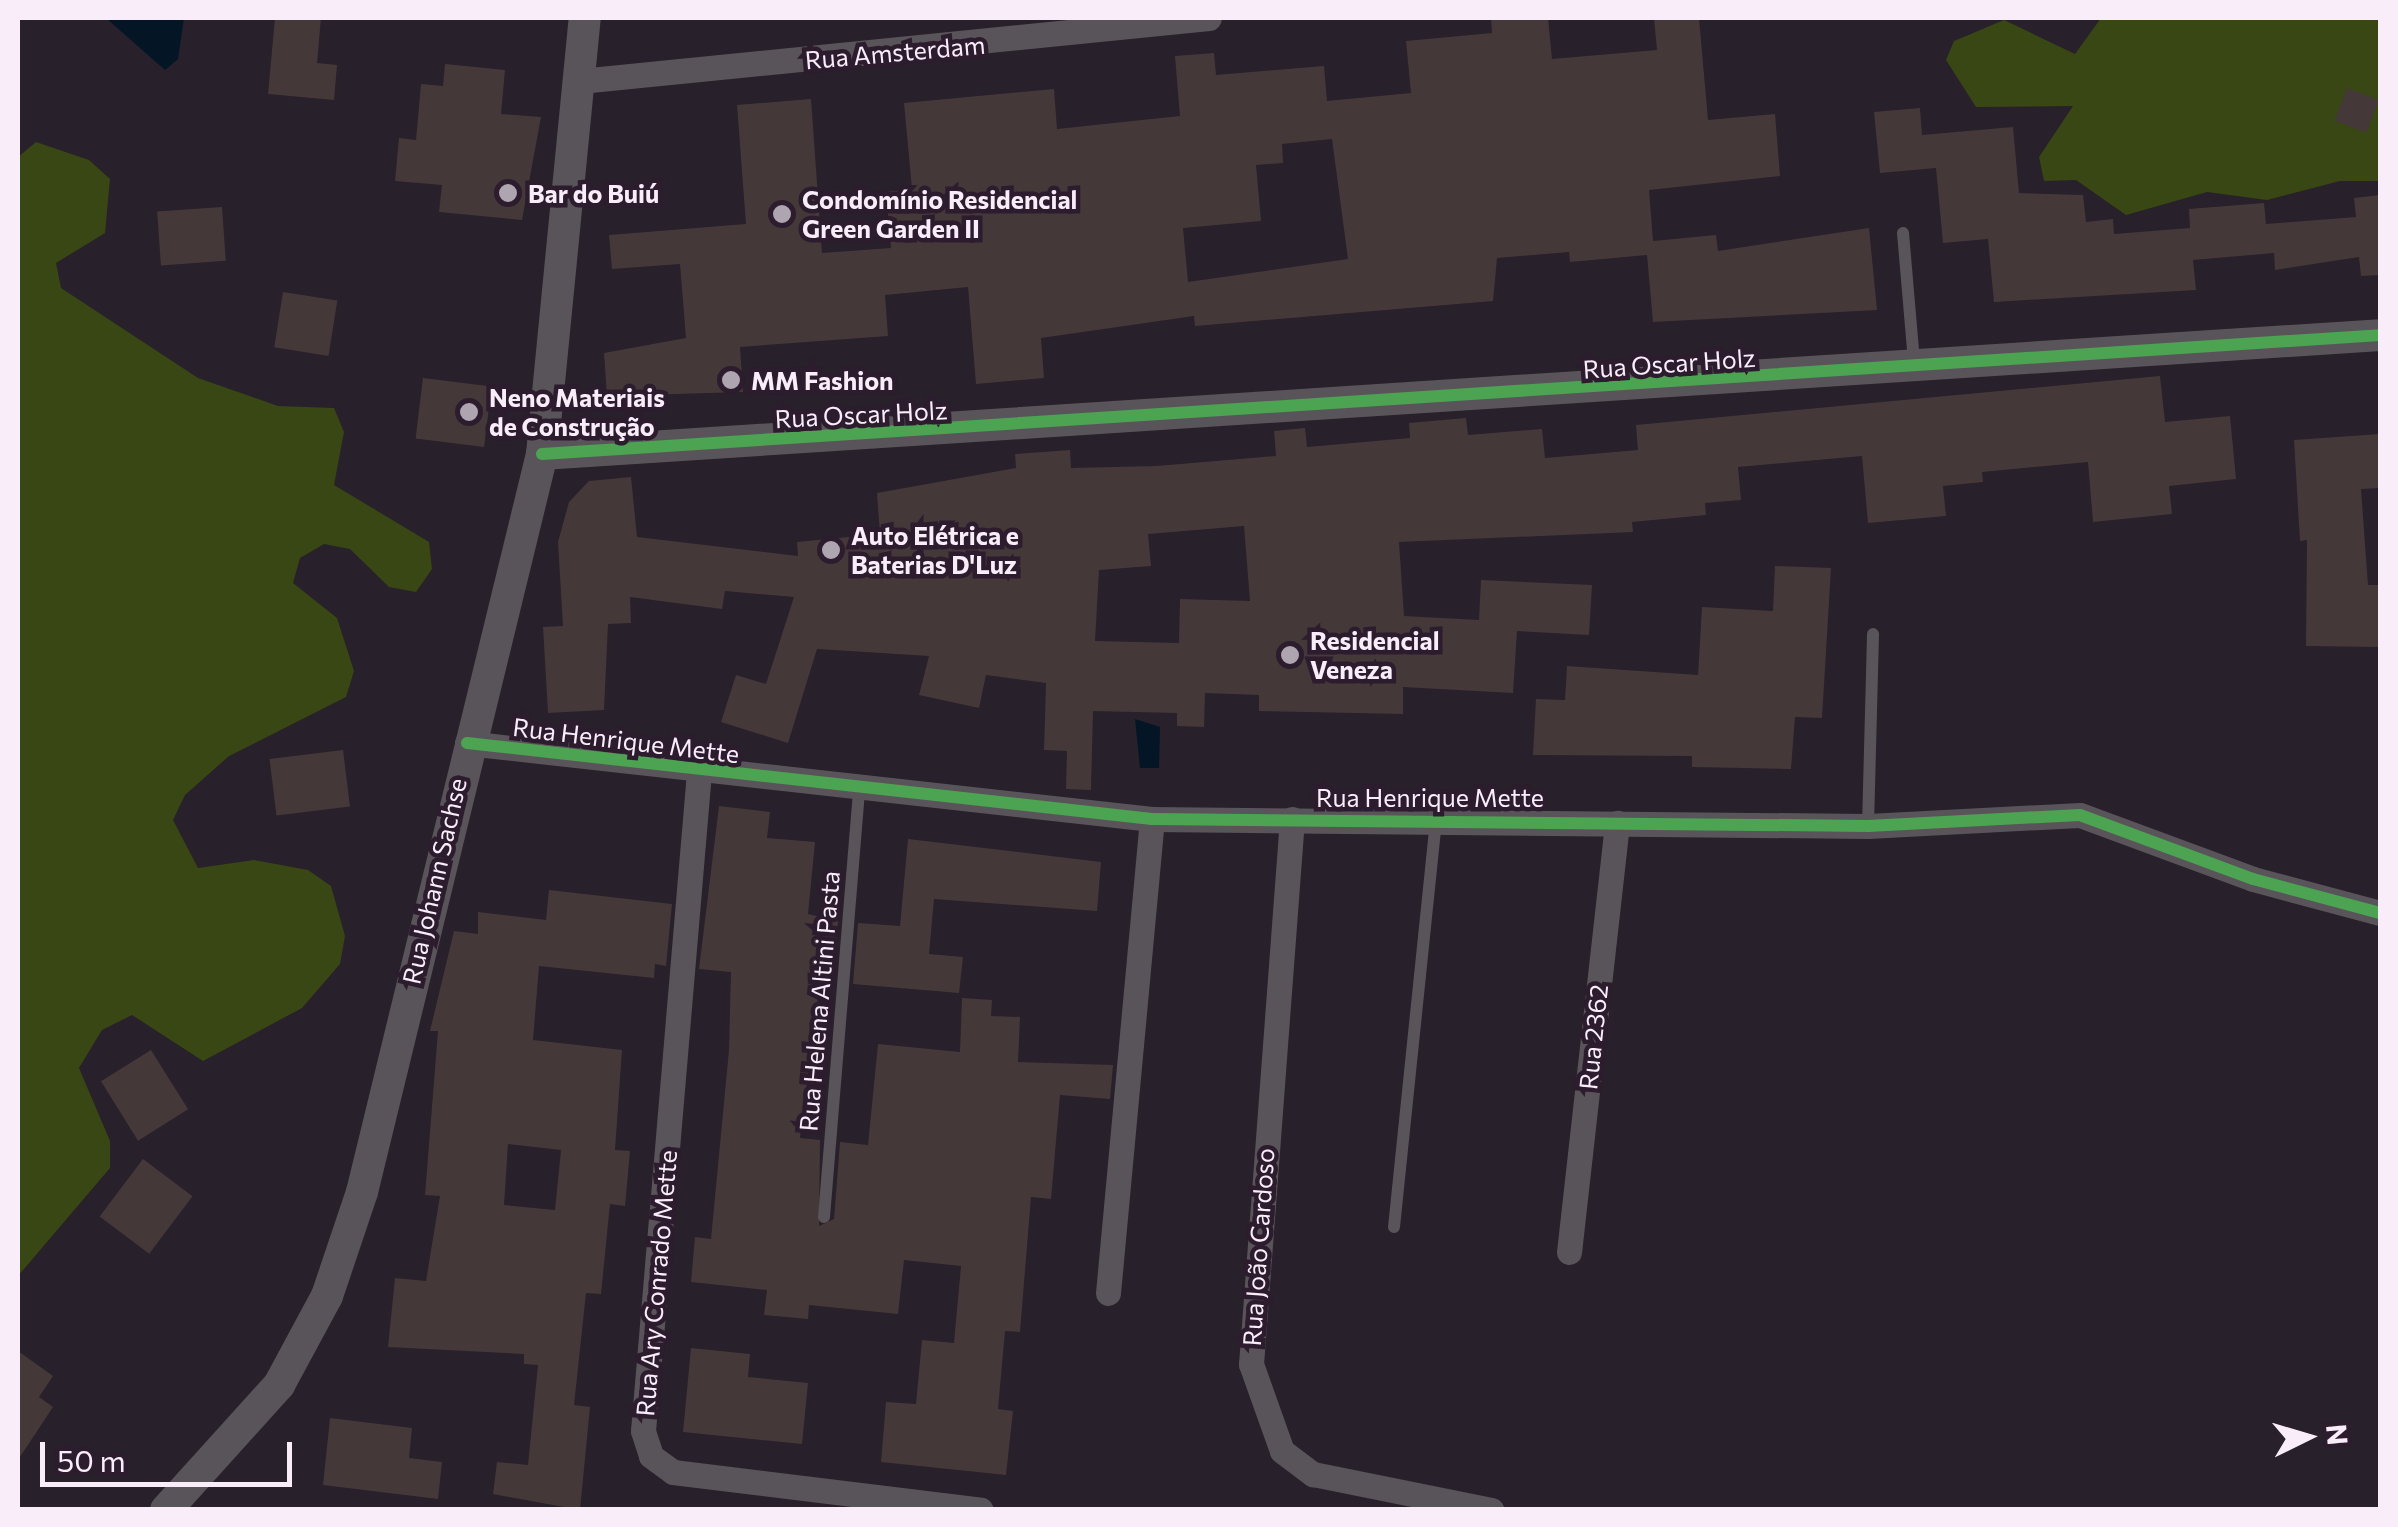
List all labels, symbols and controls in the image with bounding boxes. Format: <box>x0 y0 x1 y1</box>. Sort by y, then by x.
street label: Rua Amsterdam <box>804 29 986 75</box>
place label: Bar do Buiú <box>528 178 659 208</box>
marker: Bar do Buiú <box>497 182 519 204</box>
place label: Condomínio Residencial Green Garden II <box>802 185 1077 244</box>
marker: Condomínio Residencial Green Garden II <box>771 203 793 225</box>
street label: Rua Oscar Holz <box>1582 342 1756 384</box>
place label: MM Fashion <box>751 365 894 395</box>
marker: MM Fashion <box>720 369 742 391</box>
place label: Neno Materiais de Construção <box>489 383 665 442</box>
street label: Rua Oscar Holz <box>774 394 948 434</box>
marker: Neno Materiais de Construção <box>458 401 480 423</box>
place label: Auto Elétrica e Baterias D'Luz <box>851 521 1019 580</box>
marker: Auto Elétrica e Baterias D'Luz <box>820 539 842 561</box>
place label: Residencial Veneza <box>1310 626 1439 685</box>
marker: Residencial Veneza <box>1279 644 1301 666</box>
street label: Rua Henrique Mette <box>511 711 741 769</box>
street label: Rua Johann Sachse <box>396 775 472 987</box>
street label: Rua Henrique Mette <box>1316 782 1544 812</box>
street label: Rua Helena Altini Pasta <box>793 870 845 1132</box>
street label: Rua 2362 <box>1573 983 1613 1091</box>
street label: Rua João Cardoso <box>1236 1147 1280 1347</box>
street label: Rua Ary Conrado Mette <box>629 1149 683 1417</box>
north arrow <box>2258 1387 2358 1487</box>
scale bar <box>45 1422 298 1484</box>
text: N <box>2320 1422 2356 1446</box>
text: 50 m <box>57 1441 126 1478</box>

